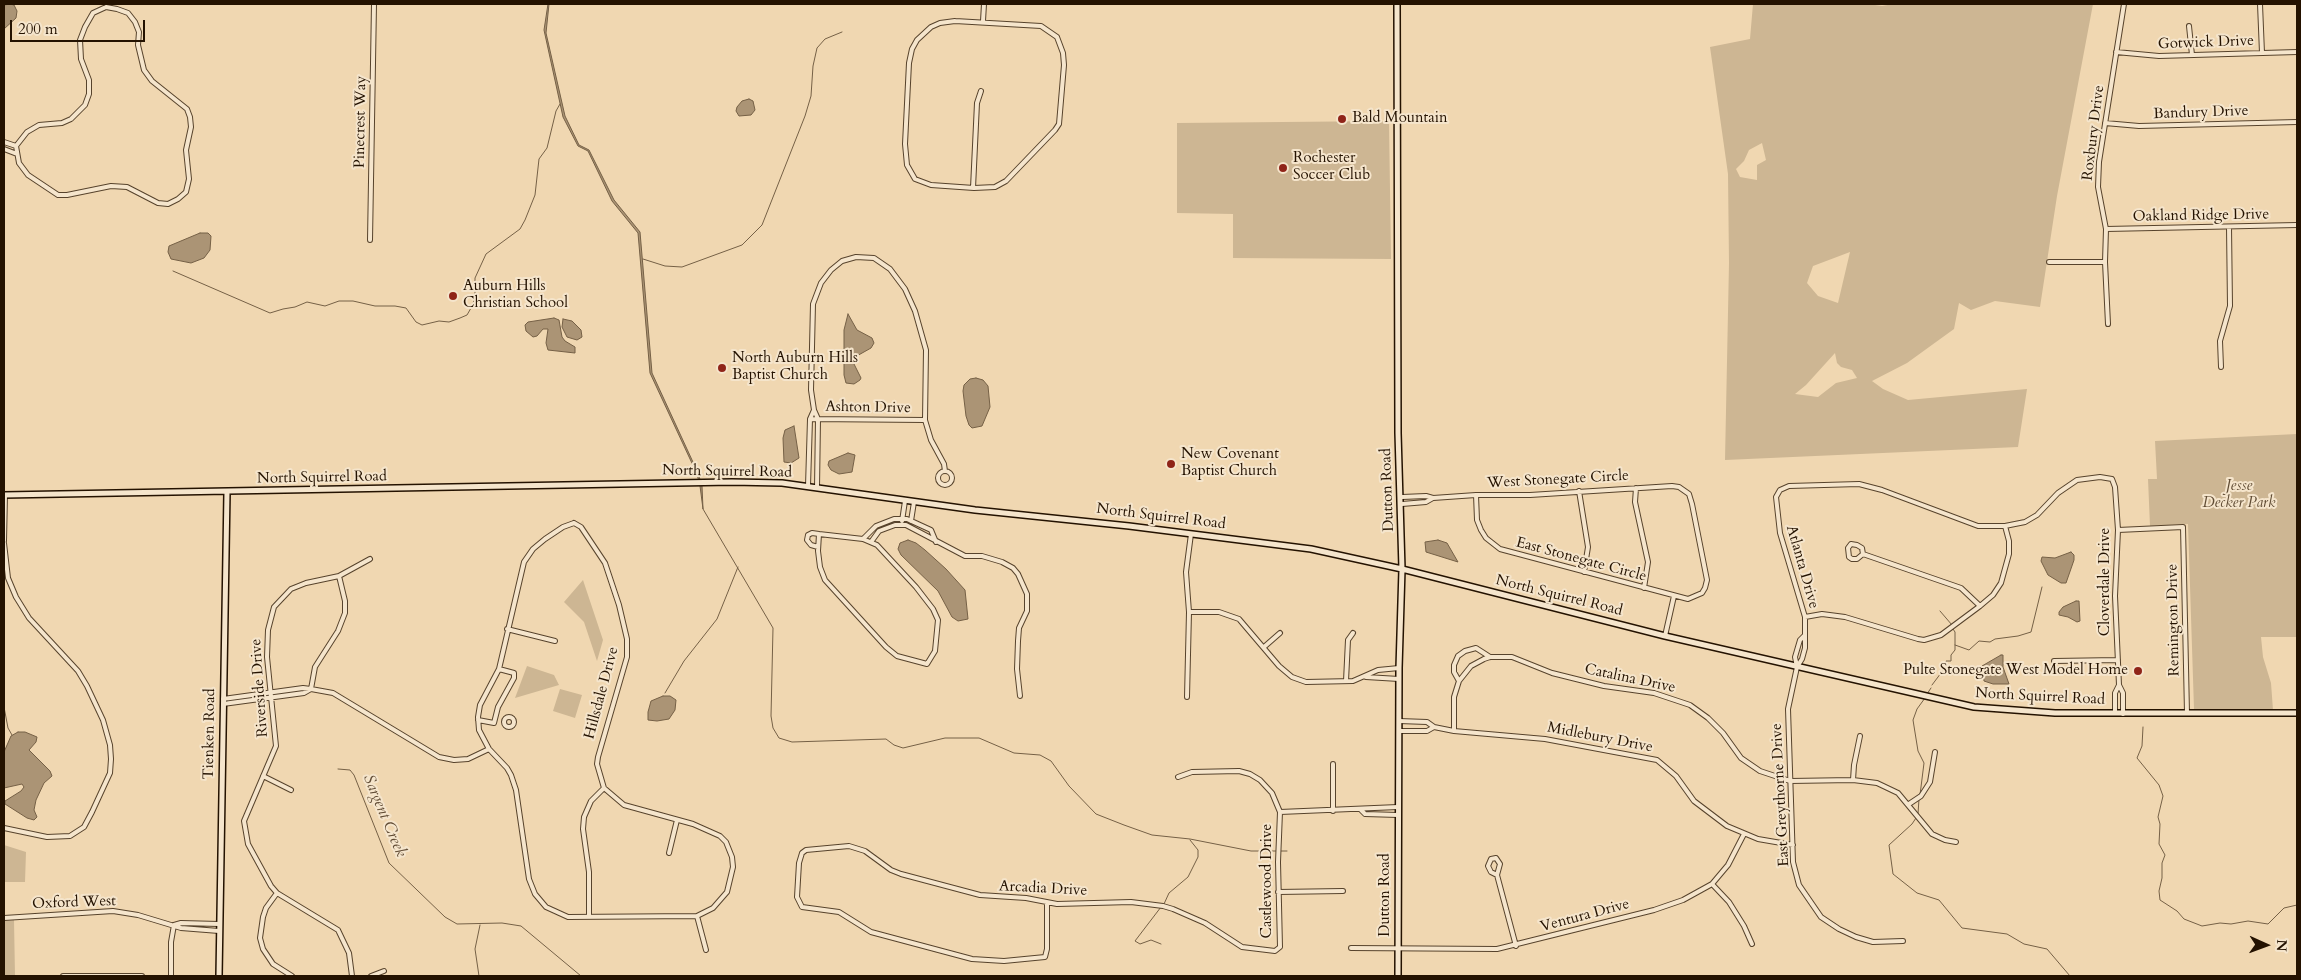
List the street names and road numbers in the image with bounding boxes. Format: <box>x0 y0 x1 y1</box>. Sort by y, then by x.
street label: Gotwick Drive <box>2158 32 2254 54</box>
street label: Pinecrest Way <box>351 76 371 168</box>
street label: Roxbury Drive <box>2079 84 2109 182</box>
street label: Bandury Drive <box>2153 102 2249 124</box>
street label: Oakland Ridge Drive <box>2133 206 2269 226</box>
street label: Ashton Drive <box>825 398 911 418</box>
street label: Dutton Road <box>1378 448 1398 532</box>
street label: North Squirrel Road <box>662 462 792 482</box>
street label: West Stonegate Circle <box>1487 467 1629 493</box>
street label: North Squirrel Road <box>257 468 387 488</box>
street label: North Squirrel Road <box>1095 500 1227 534</box>
street label: Atlanta Drive <box>1782 523 1822 611</box>
street label: Cloverdale Drive <box>2097 528 2115 636</box>
street label: East Stonegate Circle <box>1514 534 1648 586</box>
street label: Remington Drive <box>2164 563 2184 677</box>
street label: North Squirrel Road <box>1494 572 1624 620</box>
street label: Riverside Drive <box>248 638 272 738</box>
street label: Hillsdale Drive <box>581 645 623 741</box>
street label: Catalina Drive <box>1583 661 1677 697</box>
street label: North Squirrel Road <box>1975 685 2105 709</box>
street label: Tienken Road <box>200 688 220 780</box>
street label: Midlebury Drive <box>1546 719 1654 757</box>
street label: East Greythorne Drive <box>1768 723 1794 867</box>
street label: Castlewood Drive <box>1259 824 1277 938</box>
street label: Dutton Road <box>1377 853 1395 937</box>
street label: Arcadia Drive <box>998 878 1088 900</box>
street label: Oxford West <box>32 893 116 913</box>
street label: Ventura Drive <box>1538 895 1632 937</box>

